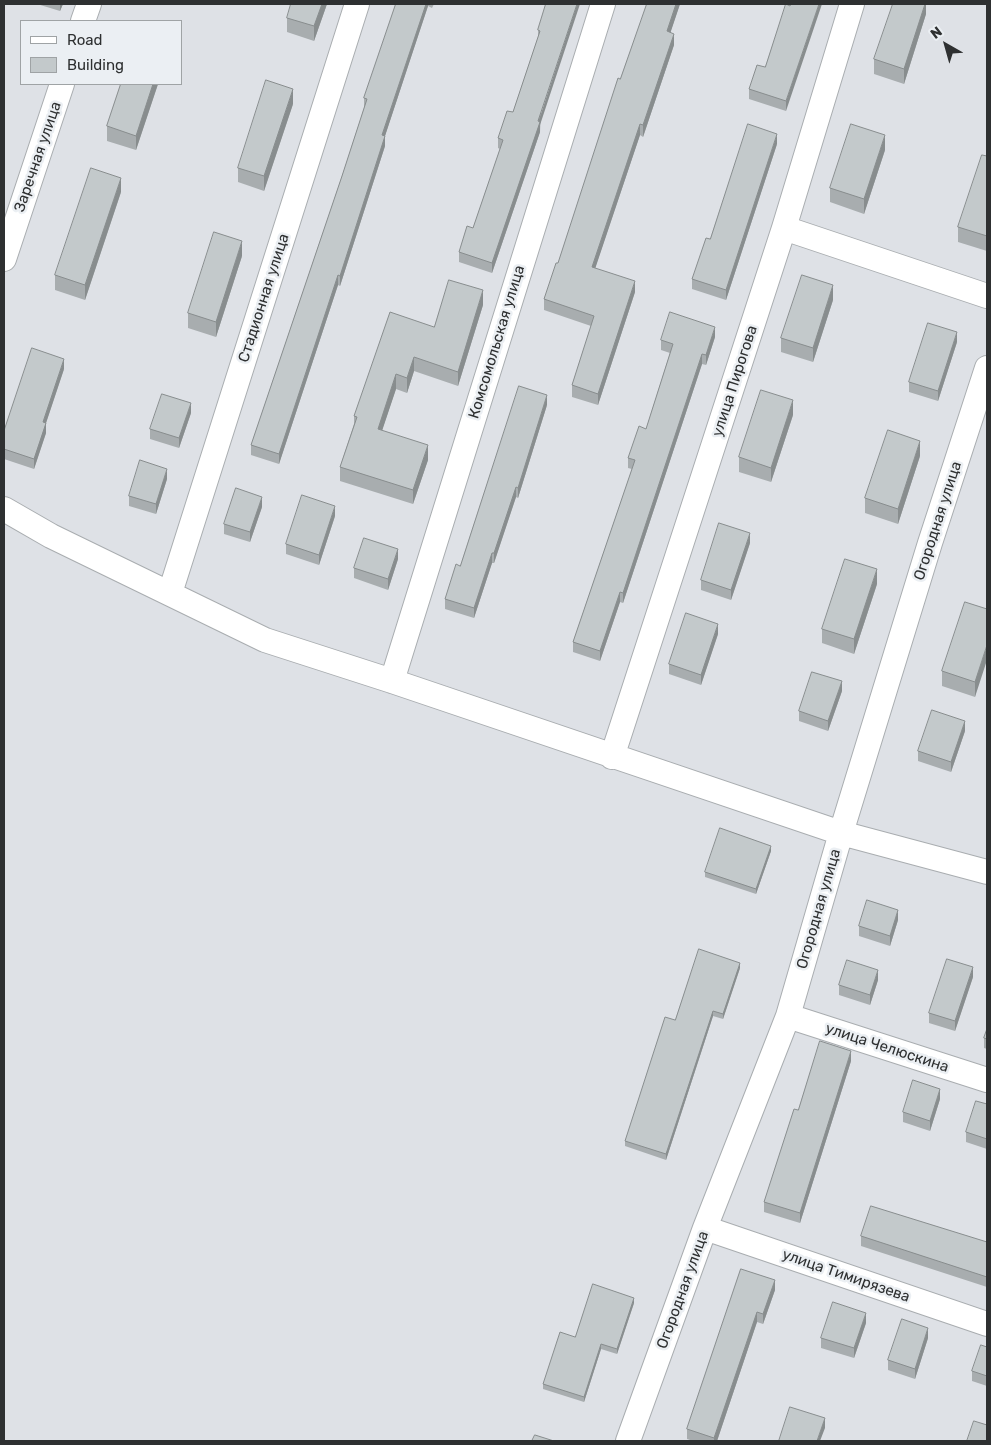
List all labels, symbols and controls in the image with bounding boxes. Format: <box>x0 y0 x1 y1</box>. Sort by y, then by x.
legend <box>20 20 182 85</box>
north arrow <box>921 20 971 70</box>
text: N <box>927 23 946 43</box>
text: Road <box>67 31 103 49</box>
text: Building <box>67 56 124 74</box>
street label: Заречная улица <box>11 99 65 215</box>
street label: Стадионная улица <box>235 231 293 365</box>
street label: Комсомольская улица <box>465 263 529 421</box>
street label: улица Пирогова <box>709 323 761 439</box>
street label: Огородная улица <box>910 459 966 583</box>
street label: Огородная улица <box>793 847 845 971</box>
street label: улица Челюскина <box>823 1020 951 1076</box>
street label: Огородная улица <box>653 1229 713 1351</box>
street label: улица Тимирязева <box>780 1246 912 1306</box>

